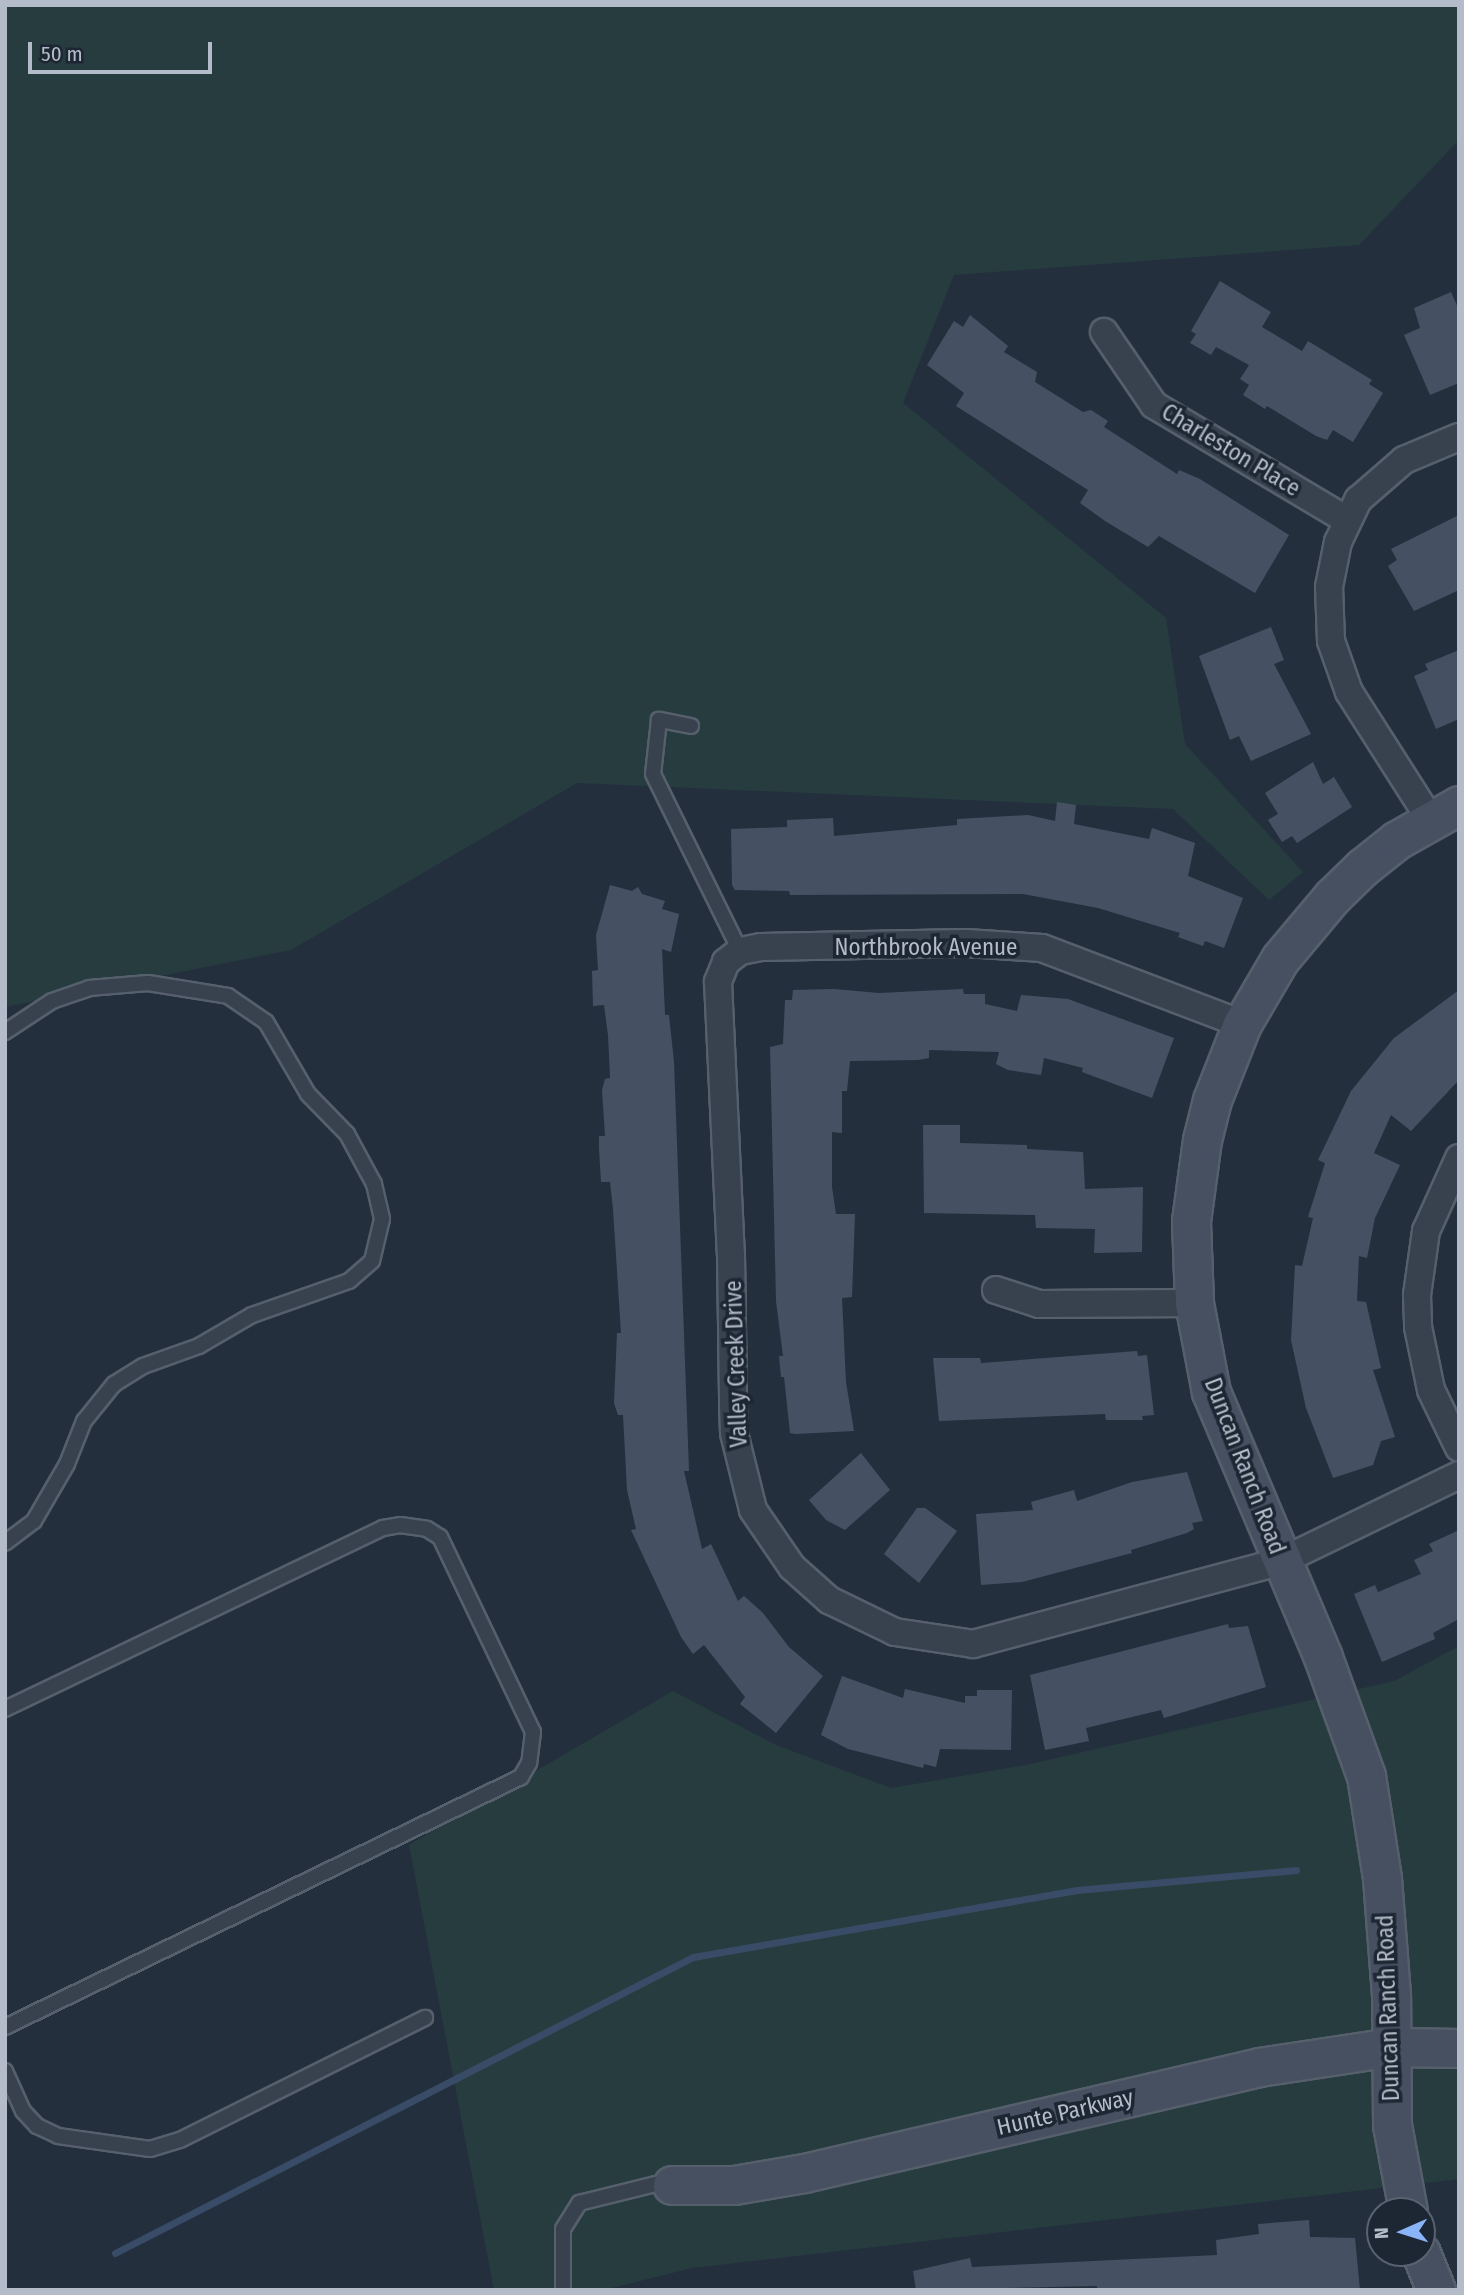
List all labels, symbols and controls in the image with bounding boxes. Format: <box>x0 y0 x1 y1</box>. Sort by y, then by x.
scale bar <box>32 28 215 72</box>
text: 50 m <box>41 41 83 67</box>
street label: Charleston Place <box>1157 398 1305 502</box>
street label: Northbrook Avenue <box>835 933 1017 961</box>
street label: Valley Creek Drive <box>719 1280 753 1448</box>
street label: Duncan Ranch Road <box>1199 1374 1291 1558</box>
street label: Duncan Ranch Road <box>1371 1914 1405 2102</box>
street label: Hunte Parkway <box>994 2083 1136 2141</box>
north arrow <box>1366 2197 1436 2267</box>
text: N <box>1370 2227 1393 2239</box>

